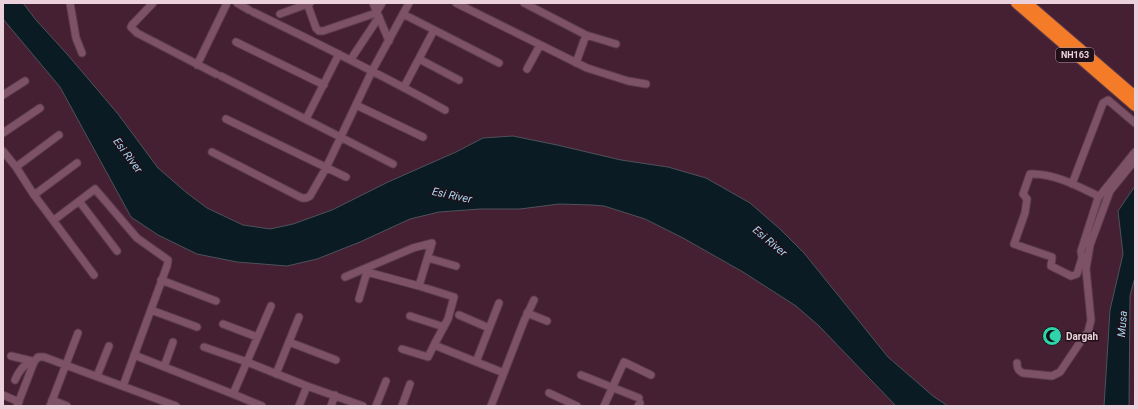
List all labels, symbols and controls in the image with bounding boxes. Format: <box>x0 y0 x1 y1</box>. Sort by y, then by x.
road number: NH163 <box>1056 48 1094 62</box>
water label: Esi River <box>110 135 145 176</box>
water label: Esi River <box>431 185 473 206</box>
water label: Esi River <box>750 223 790 260</box>
water label: Musa <box>1115 310 1130 338</box>
mosque icon: Dargah <box>1041 325 1063 347</box>
place label: Dargah <box>1066 331 1098 342</box>

